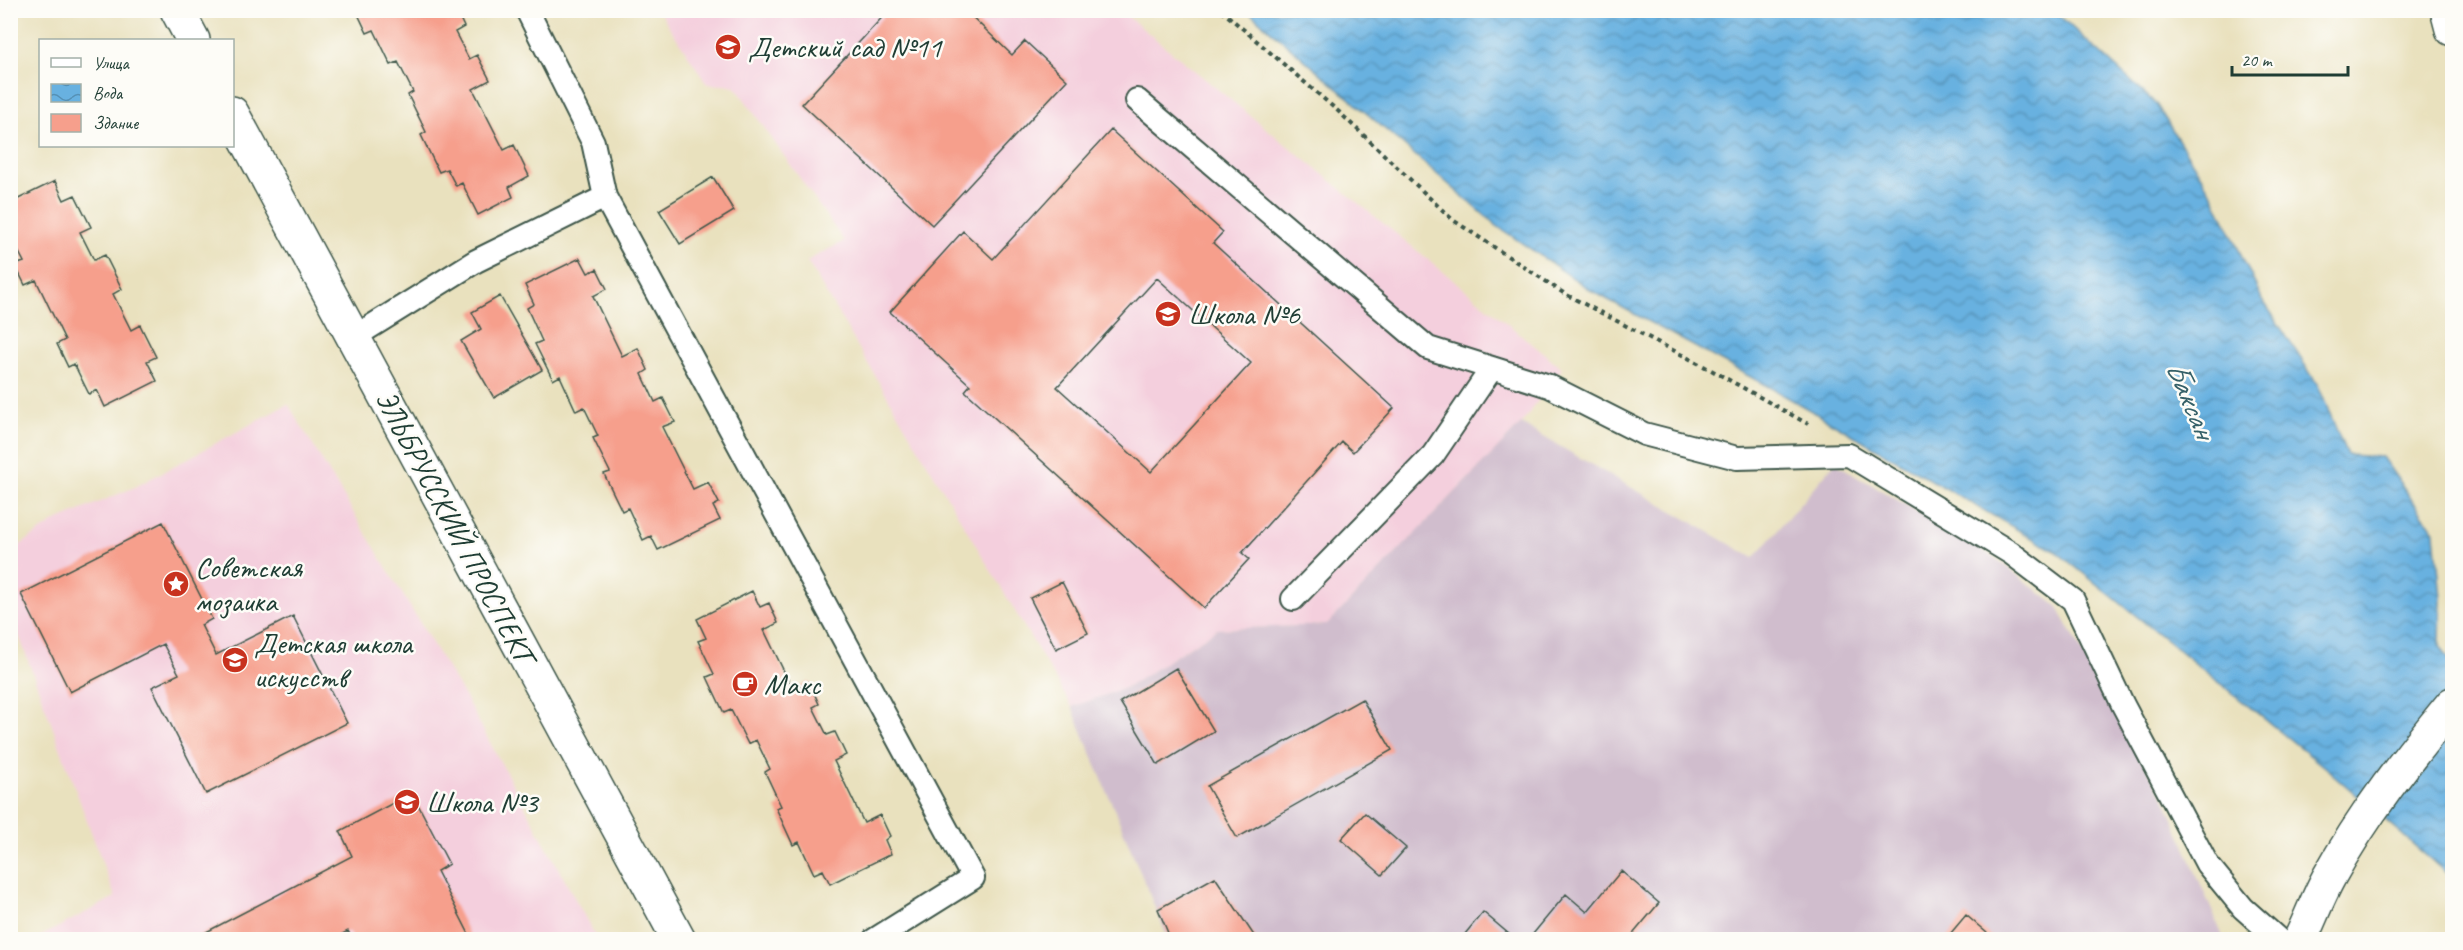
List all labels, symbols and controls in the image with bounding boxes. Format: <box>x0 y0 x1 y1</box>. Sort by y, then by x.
place label: Детский сад №11 <box>748 28 943 66</box>
school or university icon: Детский сад №11 <box>713 32 743 62</box>
legend <box>39 39 234 147</box>
scale bar <box>2232 39 2348 77</box>
text: 20 m <box>2241 49 2274 71</box>
text: Улица <box>93 52 130 74</box>
text: Вода <box>93 82 124 104</box>
text: Здание <box>93 112 139 134</box>
place label: Школа №6 <box>1188 295 1301 333</box>
school or university icon: Школа №6 <box>1153 299 1183 329</box>
water label: Баксан <box>2156 355 2227 448</box>
street label: ЭЛЬБРУССКИЙ ПРОСПЕКТ <box>367 383 546 675</box>
place label: Советская мозаика <box>195 548 303 620</box>
place icon: Советская мозаика <box>161 569 191 599</box>
place label: Детская школа искусств <box>254 624 414 696</box>
school or university icon: Детская школа искусств <box>220 645 250 675</box>
place label: Макс <box>764 665 822 703</box>
cafe icon: Макс <box>730 669 760 699</box>
place label: Школа №3 <box>426 783 540 821</box>
school or university icon: Школа №3 <box>392 787 422 817</box>

